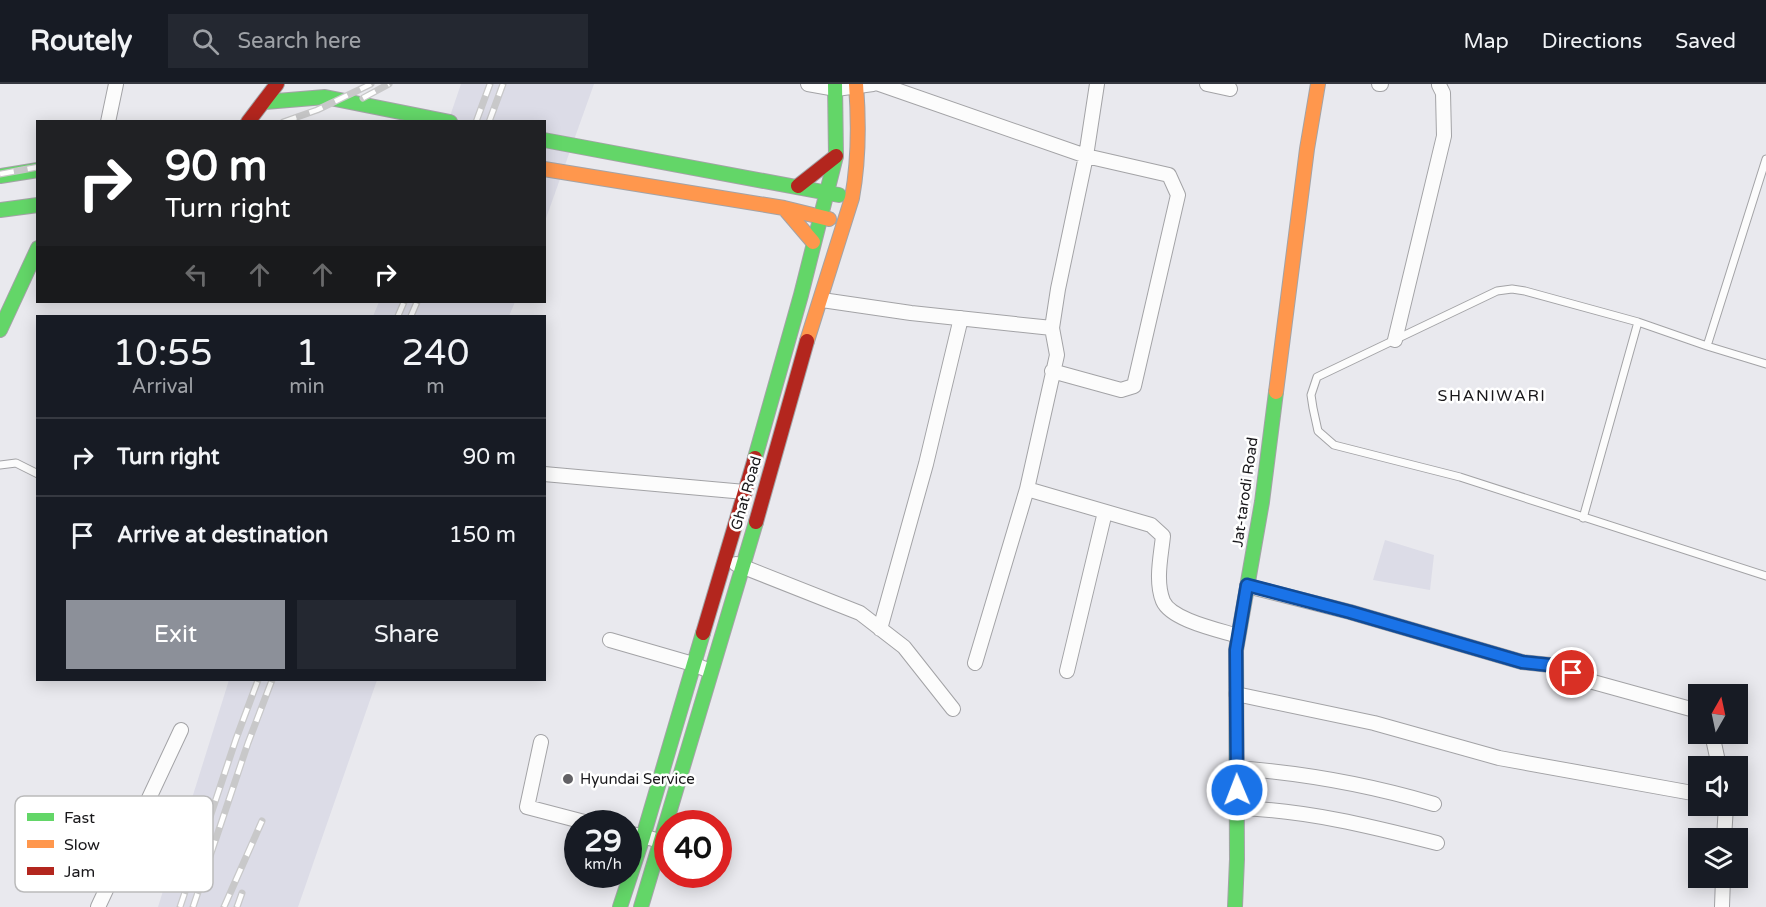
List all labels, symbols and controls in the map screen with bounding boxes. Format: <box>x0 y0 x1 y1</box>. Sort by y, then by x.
search box <box>168 14 588 68</box>
text: Routely <box>30 24 132 58</box>
icon: search <box>189 25 222 58</box>
text: Search here <box>237 28 361 54</box>
text: Map <box>1463 29 1509 54</box>
text: Directions <box>1542 29 1642 54</box>
text: Saved <box>1675 29 1736 54</box>
text: 90 m <box>165 141 267 192</box>
icon: right <box>66 144 144 222</box>
text: Turn right <box>165 192 291 225</box>
icon: left <box>180 258 213 291</box>
icon: ahead <box>243 258 276 291</box>
icon: ahead <box>306 258 339 291</box>
icon: right <box>369 258 402 291</box>
text: 10:55 <box>113 332 213 375</box>
text: 1 <box>296 332 318 375</box>
text: 240 <box>401 332 469 375</box>
text: Arrival <box>132 375 194 399</box>
text: min <box>289 375 325 399</box>
text: m <box>426 375 445 399</box>
district label: SHANIWARI <box>1438 386 1546 406</box>
street label: Jat-tarodi Road <box>1228 436 1262 548</box>
icon: right <box>66 441 99 474</box>
text: Turn right <box>117 444 219 470</box>
text: 90 m <box>462 444 516 470</box>
street label: Ghat Road <box>727 454 765 532</box>
icon: arrive <box>66 519 99 552</box>
text: Arrive at destination <box>117 522 328 548</box>
text: 150 m <box>449 522 516 548</box>
button: Exit <box>66 600 285 669</box>
button: Share <box>297 600 516 669</box>
pin <box>1546 647 1597 698</box>
icon: arrive <box>1555 656 1588 689</box>
north arrow <box>1688 684 1748 744</box>
map controls <box>1688 684 1748 888</box>
button: sound <box>1688 756 1748 816</box>
position arrow <box>1205 758 1269 822</box>
place label: Hyundai Service <box>580 770 695 788</box>
marker: Hyundai Service <box>561 772 575 786</box>
legend <box>15 796 213 892</box>
text: Fast <box>64 808 95 828</box>
speed limit sign: 40 <box>654 810 732 888</box>
text: 29 <box>584 823 622 860</box>
button: layers <box>1688 828 1748 888</box>
text: Slow <box>64 835 100 855</box>
text: km/h <box>584 855 622 873</box>
text: Jam <box>64 862 95 882</box>

